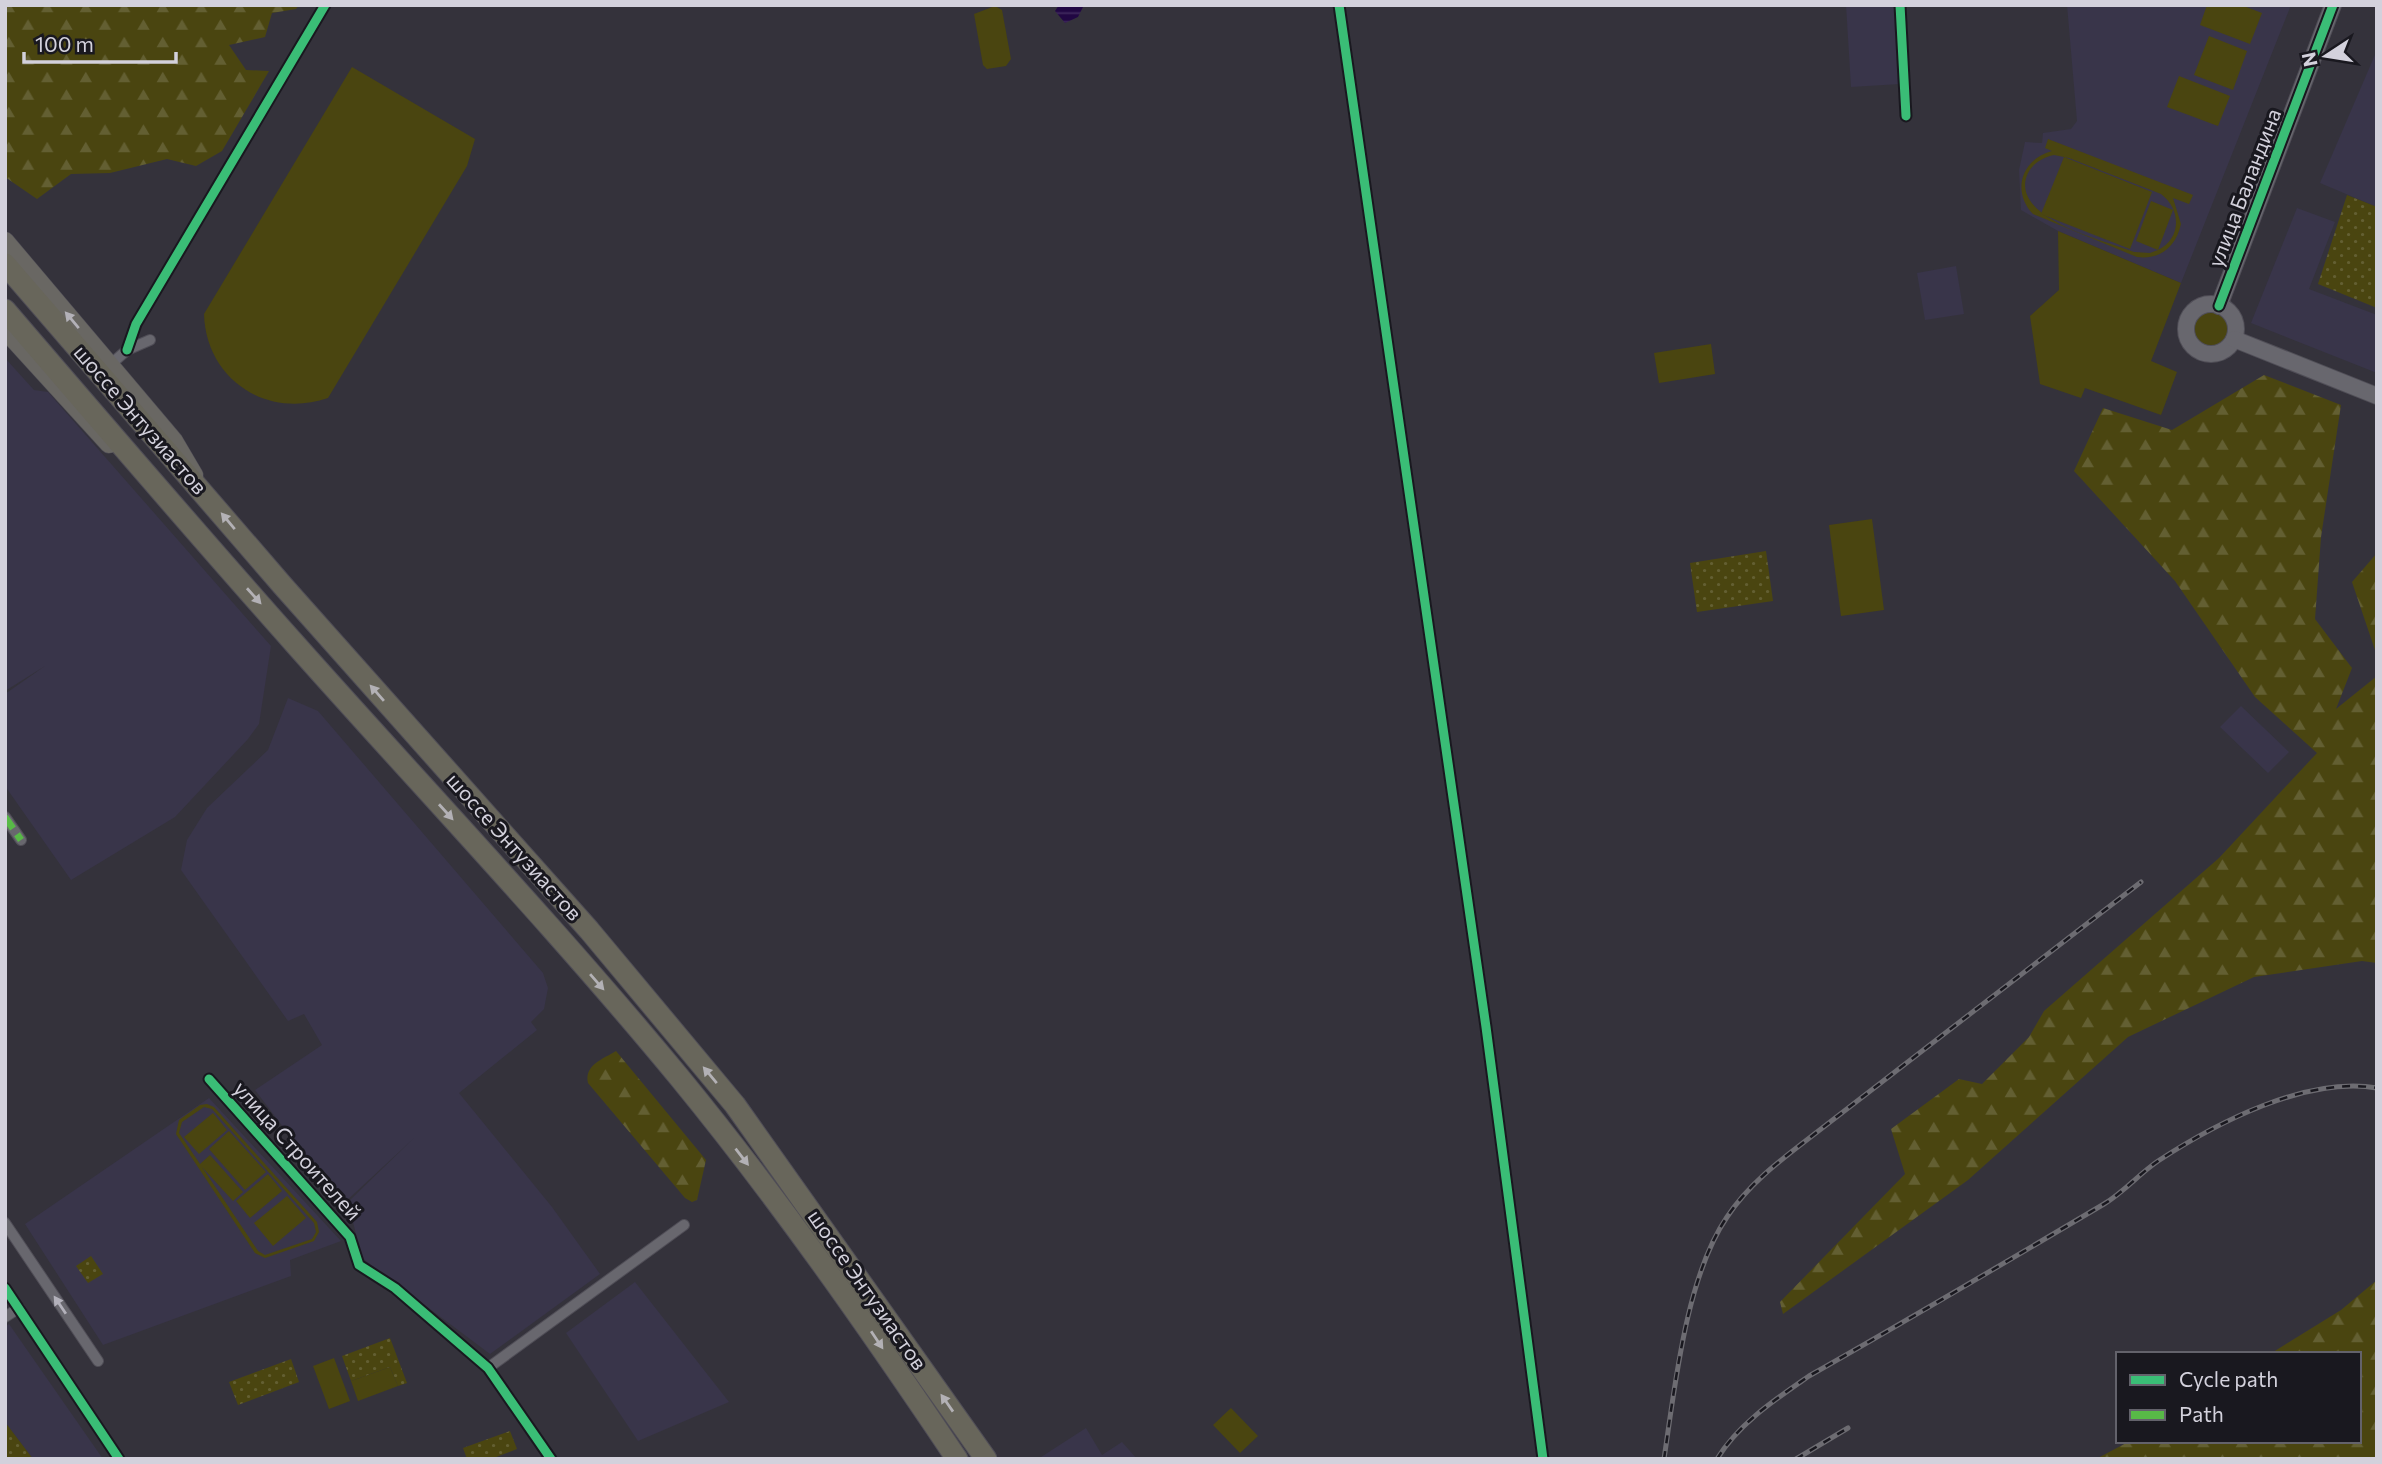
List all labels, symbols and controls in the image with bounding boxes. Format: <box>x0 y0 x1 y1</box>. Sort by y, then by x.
scale bar <box>24 21 177 65</box>
north arrow <box>2291 21 2361 91</box>
text: 100 m <box>35 31 94 56</box>
text: N <box>2296 50 2322 69</box>
street label: улица Баландина <box>2202 105 2285 270</box>
one-way arrow <box>65 312 80 329</box>
street label: шоссе Энтузиастов <box>69 339 213 499</box>
one-way arrow <box>221 513 236 530</box>
one-way arrow <box>246 587 262 605</box>
one-way arrow <box>369 684 385 702</box>
street label: шоссе Энтузиастов <box>442 767 588 925</box>
one-way arrow <box>438 803 454 821</box>
one-way arrow <box>589 973 605 991</box>
one-way arrow <box>703 1066 718 1083</box>
street label: улица Строителей <box>229 1075 367 1225</box>
one-way arrow <box>734 1148 749 1166</box>
street label: шоссе Энтузиастов <box>804 1204 933 1374</box>
one-way arrow <box>54 1295 67 1314</box>
one-way arrow <box>870 1331 883 1350</box>
legend <box>2116 1352 2361 1443</box>
text: Cycle path <box>2179 1366 2278 1391</box>
one-way arrow <box>940 1394 954 1412</box>
text: Path <box>2179 1401 2224 1426</box>

